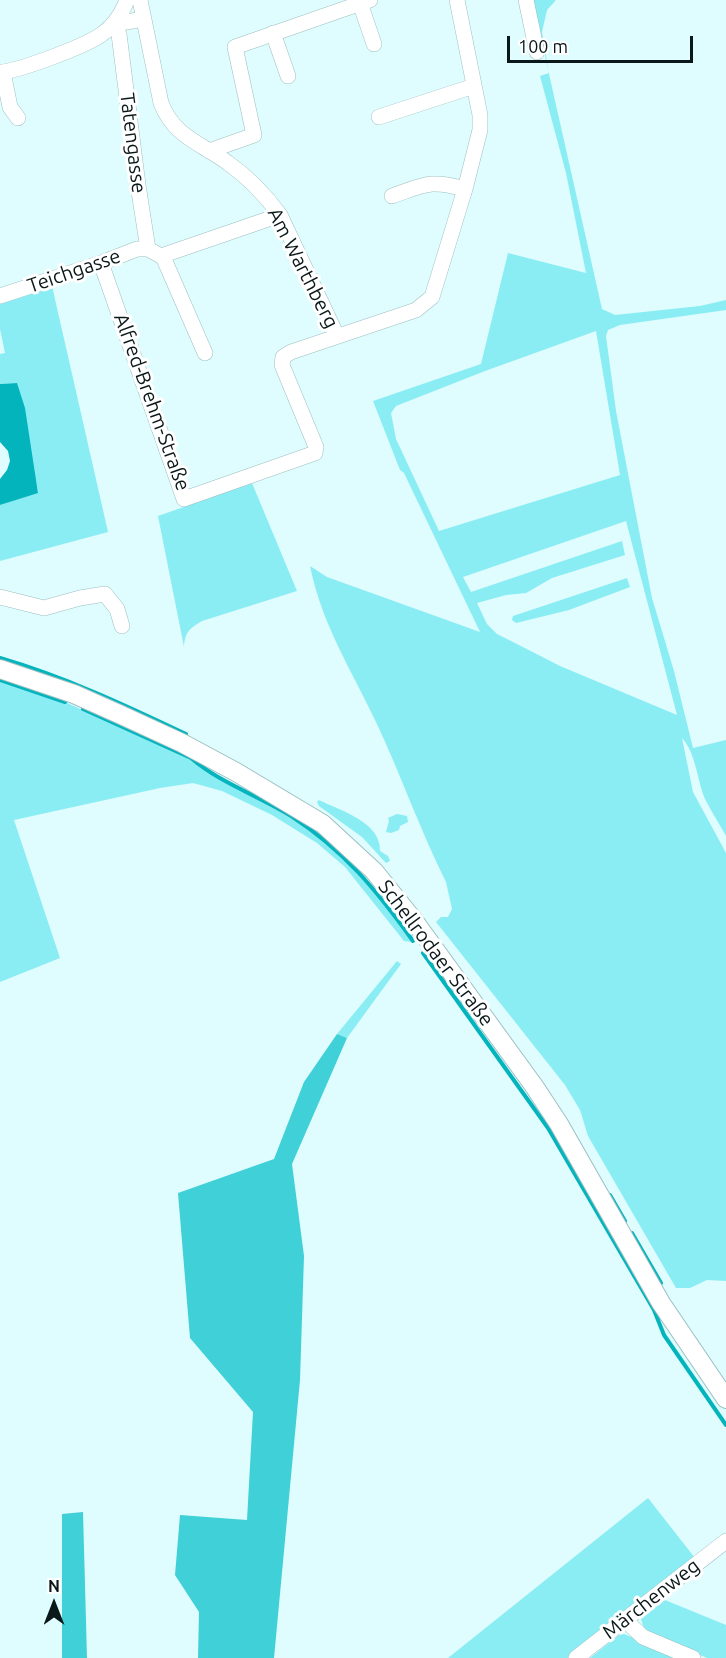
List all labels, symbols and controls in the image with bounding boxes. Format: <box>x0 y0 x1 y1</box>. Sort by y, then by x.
scale bar <box>510 24 696 62</box>
text: 100 m <box>518 36 568 56</box>
street label: Tatengasse <box>115 91 151 195</box>
street label: Am Warthberg <box>262 204 344 332</box>
street label: Teichgasse <box>24 244 124 298</box>
street label: Alfred-Brehm-Straße <box>109 310 195 494</box>
street label: Schellrodaer Straße <box>373 875 499 1031</box>
street label: Märchenweg <box>598 1554 704 1644</box>
north arrow <box>24 1574 84 1634</box>
text: N <box>48 1577 60 1595</box>

